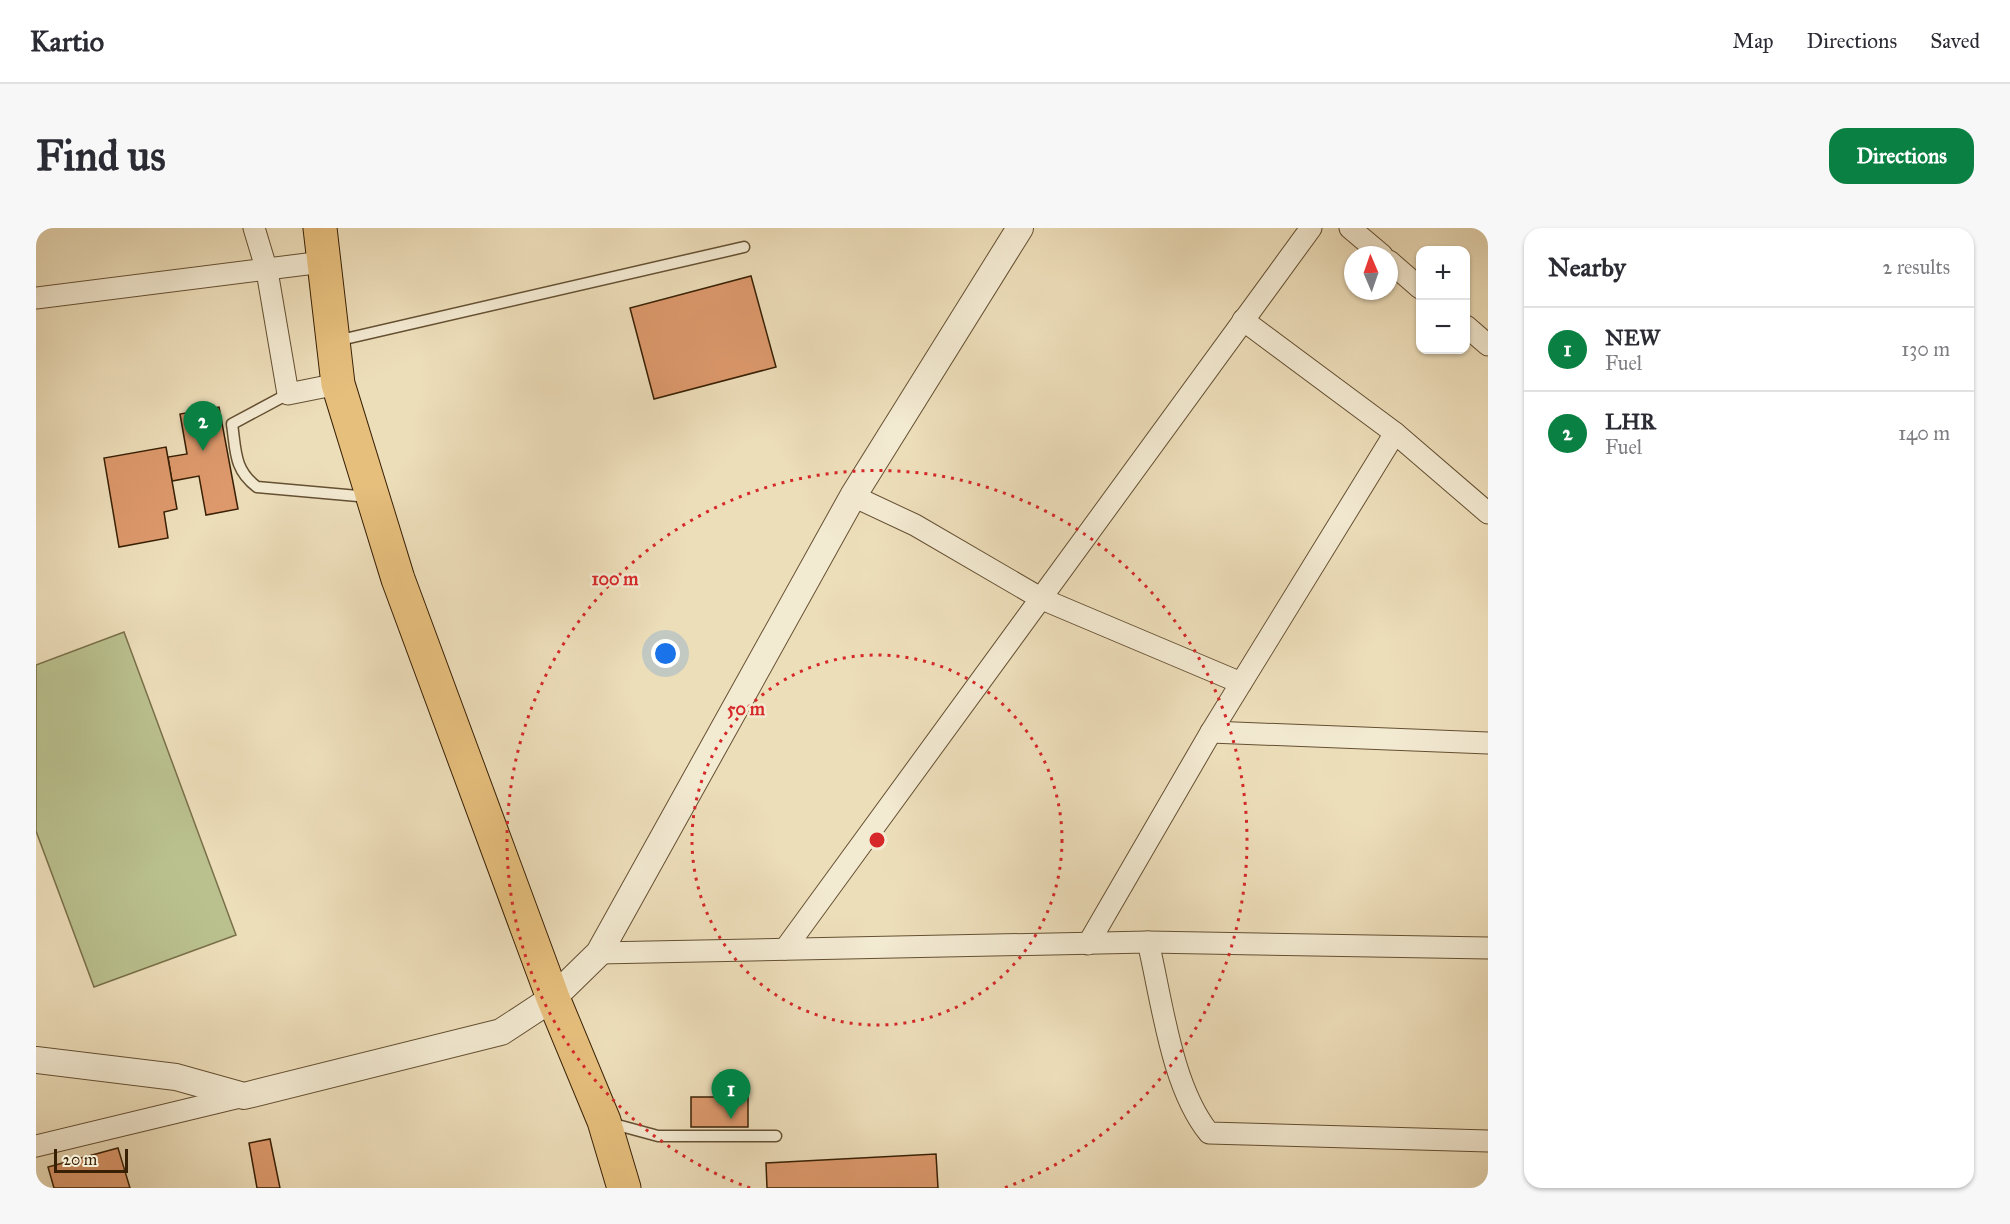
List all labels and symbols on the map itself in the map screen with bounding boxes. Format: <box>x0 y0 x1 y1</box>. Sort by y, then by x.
north arrow <box>1344 246 1398 300</box>
pin: 2 <box>184 402 222 451</box>
text: 100 m <box>592 568 639 590</box>
your location <box>651 639 680 668</box>
text: 50 m <box>727 698 766 720</box>
centre of rings <box>867 830 887 850</box>
pin: 1 <box>712 1070 750 1119</box>
scale bar <box>54 1146 128 1174</box>

